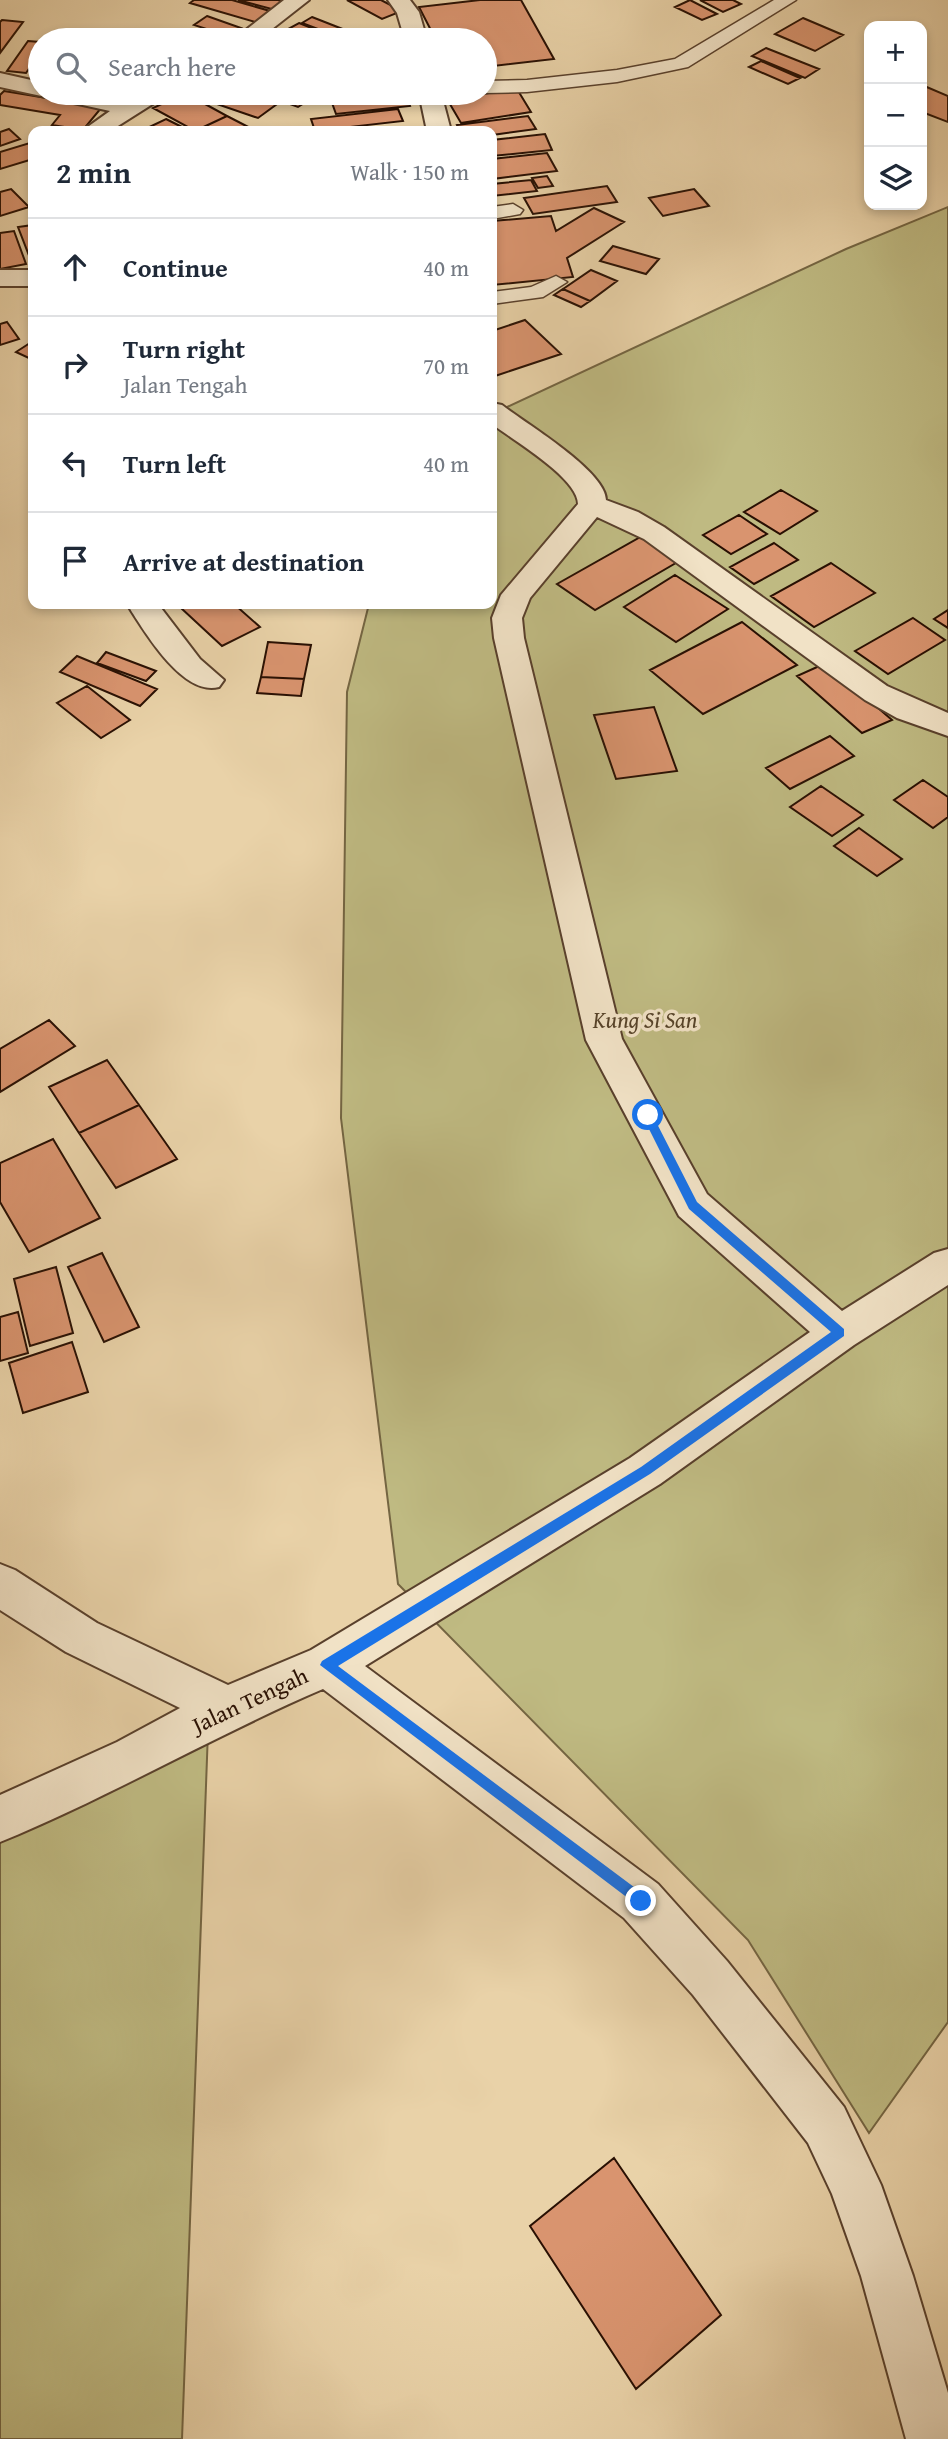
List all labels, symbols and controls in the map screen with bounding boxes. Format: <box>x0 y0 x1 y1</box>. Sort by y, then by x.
map controls <box>864 21 927 210</box>
button: + <box>864 21 927 84</box>
search box <box>28 28 497 105</box>
text: Search here <box>108 47 236 86</box>
icon: search <box>52 48 90 86</box>
button: − <box>864 84 927 147</box>
button: layers <box>864 147 927 210</box>
text: 2 min <box>56 150 131 194</box>
text: Walk · 150 m <box>350 155 469 188</box>
icon: ahead <box>56 248 94 286</box>
text: Continue <box>123 248 228 287</box>
text: 40 m <box>423 251 469 284</box>
text: Turn right <box>123 329 245 368</box>
icon: right <box>56 346 94 384</box>
text: 70 m <box>423 349 469 382</box>
text: Jalan Tengah <box>123 368 247 401</box>
icon: left <box>56 444 94 482</box>
text: Turn left <box>123 444 226 483</box>
text: 40 m <box>423 447 469 480</box>
icon: arrive <box>56 542 94 580</box>
text: Arrive at destination <box>123 542 364 581</box>
park label: Kung Si San <box>592 1003 698 1036</box>
route start <box>632 1099 663 1130</box>
street label: Jalan Tengah <box>184 1658 313 1742</box>
route end <box>625 1885 656 1916</box>

